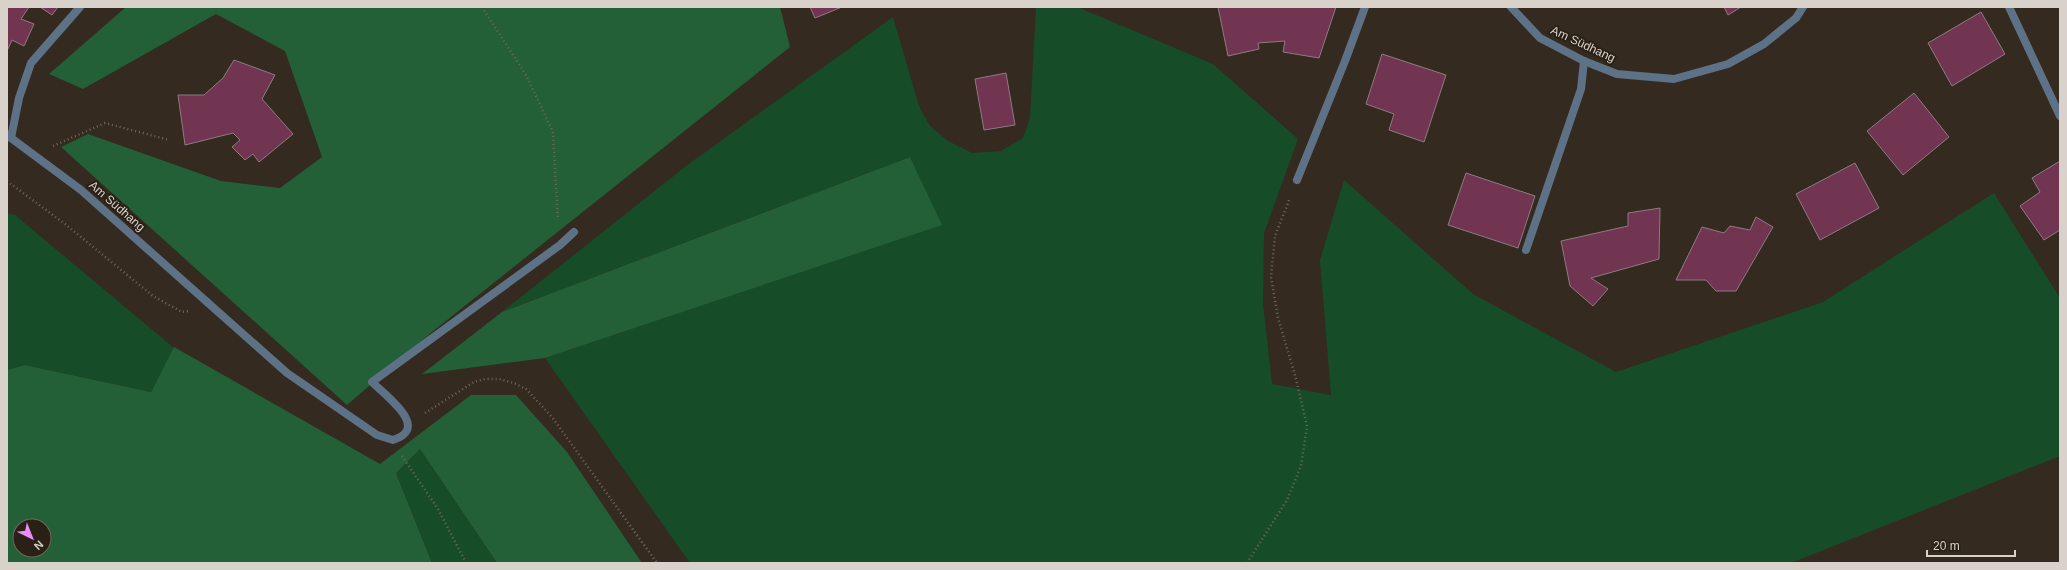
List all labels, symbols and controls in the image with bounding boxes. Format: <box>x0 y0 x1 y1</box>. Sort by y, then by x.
street label: Am Südhang <box>1549 23 1617 65</box>
street label: Am Südhang <box>86 178 148 234</box>
north arrow <box>12 518 52 558</box>
scale bar <box>1927 532 2015 558</box>
text: N <box>32 538 46 552</box>
text: 20 m <box>1933 539 1960 553</box>

